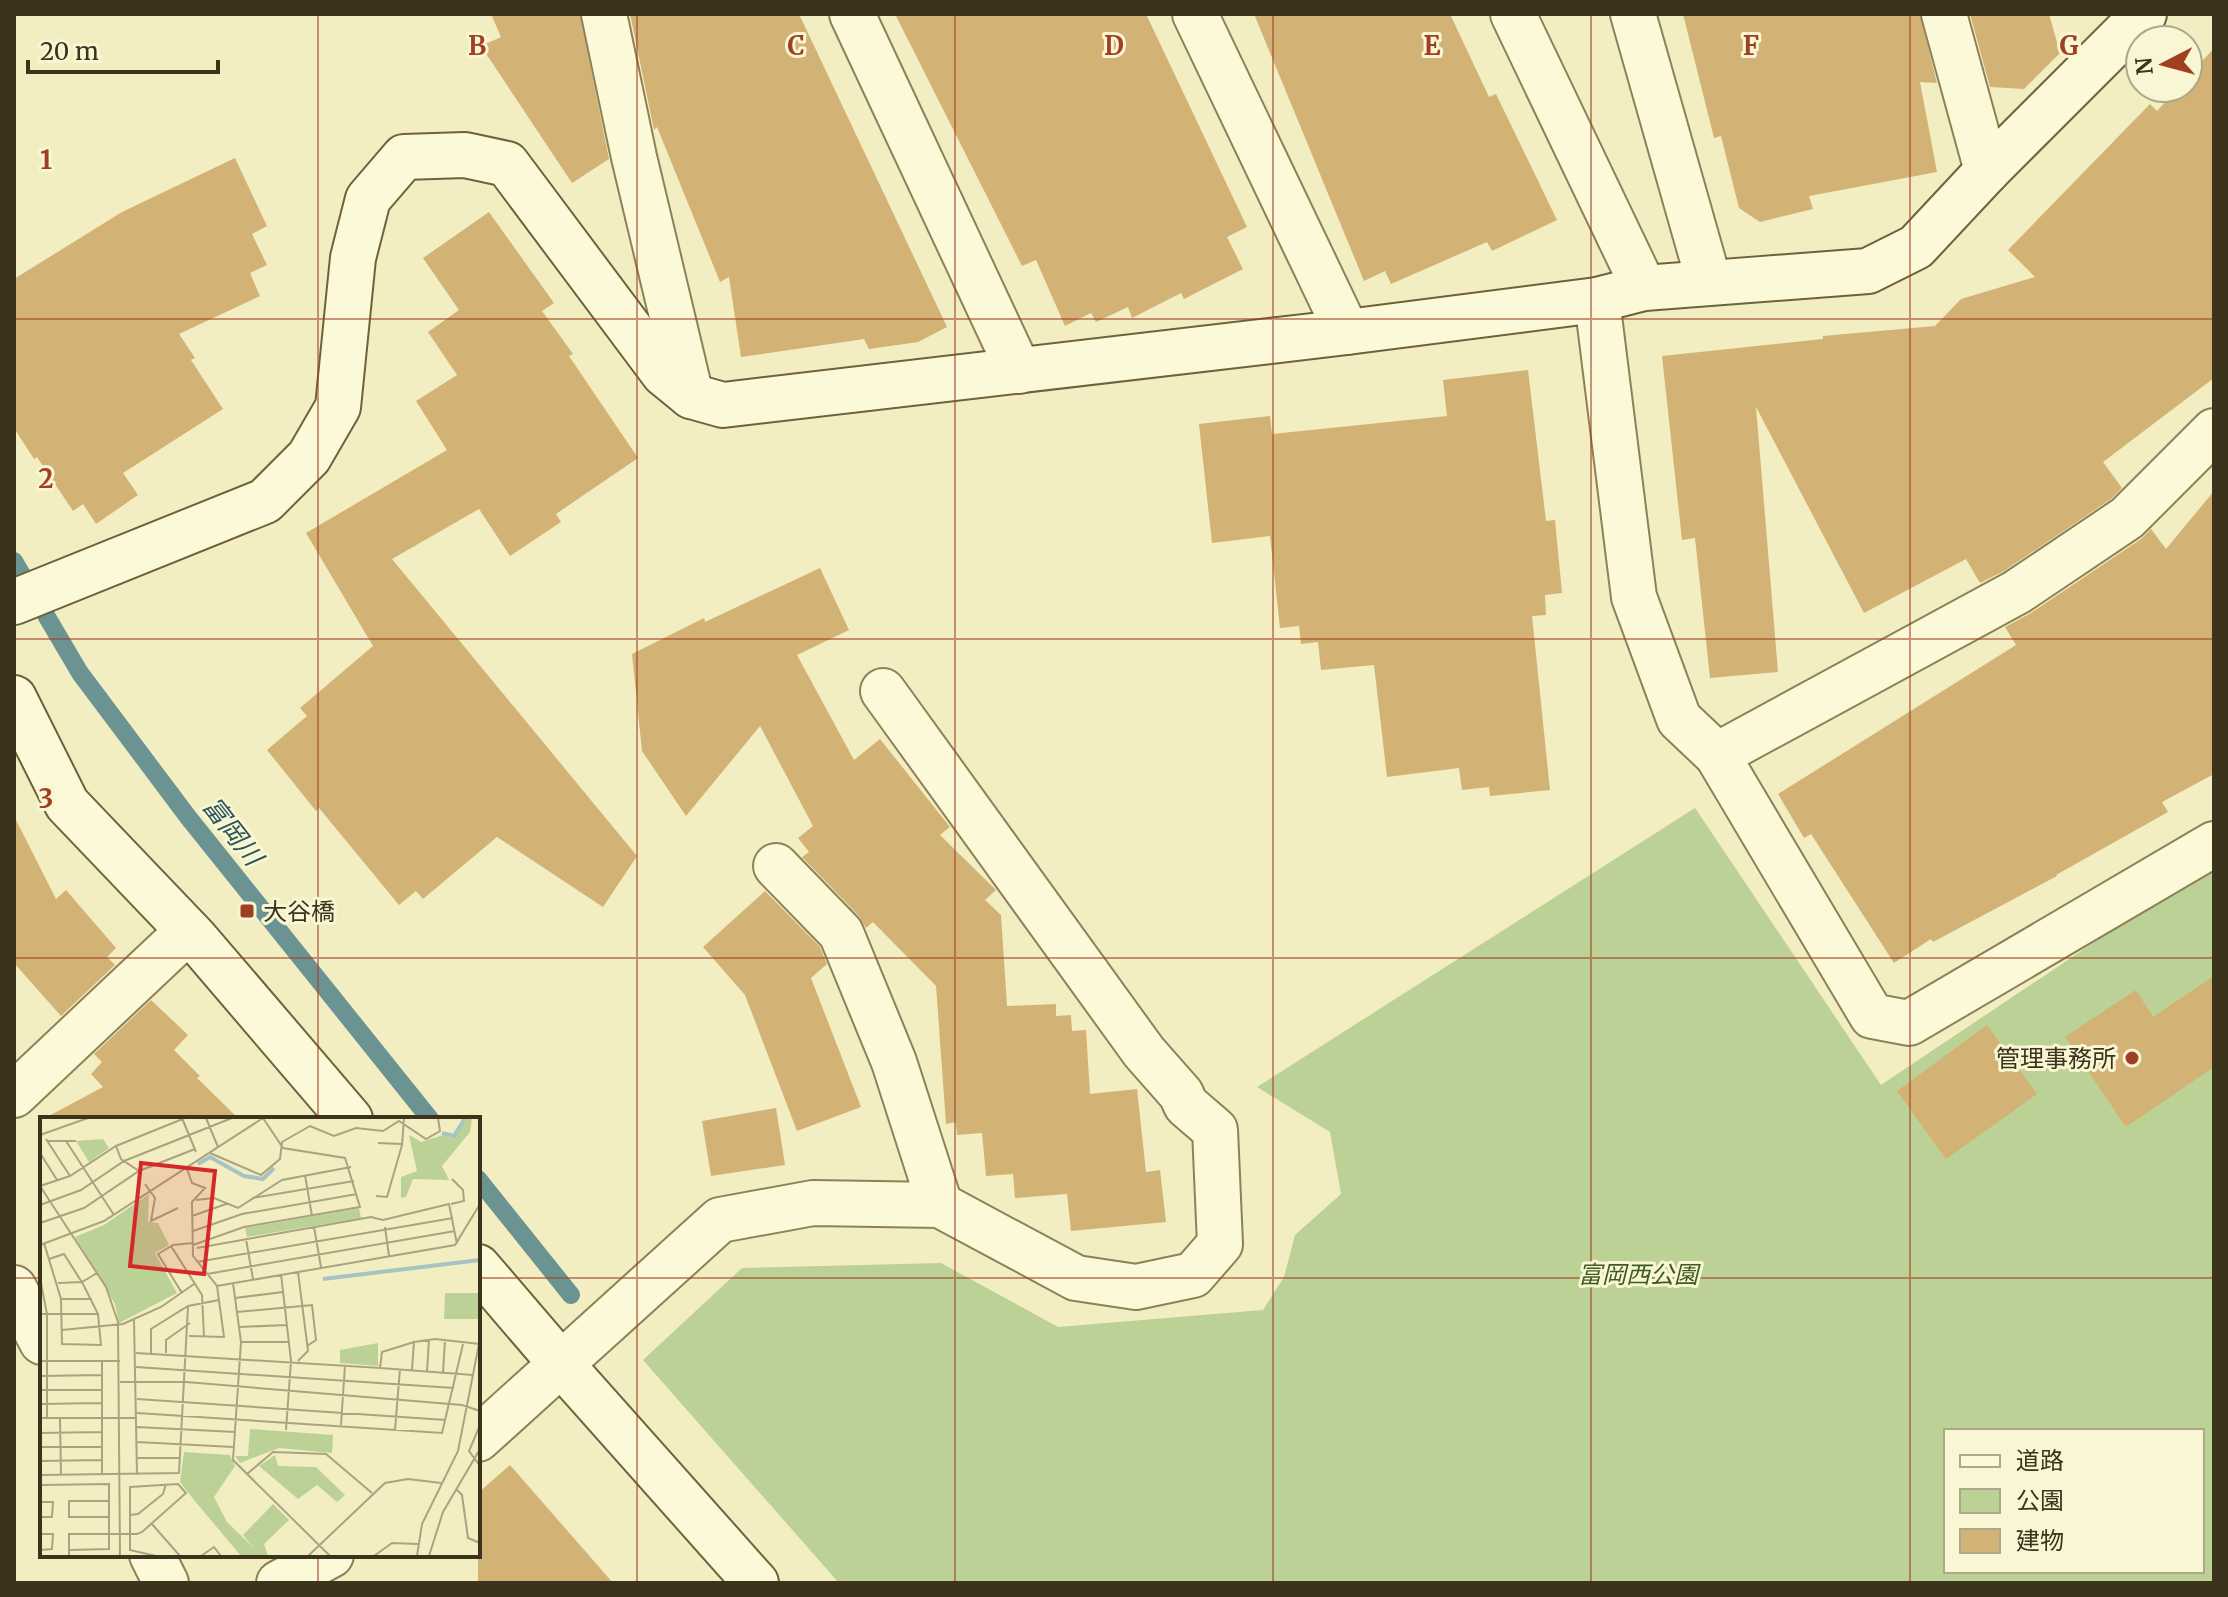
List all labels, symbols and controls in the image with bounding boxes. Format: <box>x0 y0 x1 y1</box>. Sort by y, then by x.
scale bar <box>28 24 218 74</box>
north arrow <box>2124 24 2204 104</box>
text: B <box>468 29 486 62</box>
text: C <box>787 29 805 62</box>
text: D <box>1104 29 1124 62</box>
text: E <box>1424 29 1441 62</box>
text: F <box>1743 29 1759 62</box>
text: G <box>2060 29 2079 62</box>
text: 20 m <box>40 36 99 67</box>
text: N <box>2129 55 2159 76</box>
text: 1 <box>40 143 52 176</box>
text: 2 <box>38 462 54 495</box>
text: 3 <box>39 782 53 815</box>
water label: 富岡川 <box>196 790 272 874</box>
place label: 大谷橋 <box>263 896 335 927</box>
marker: 大谷橋 <box>238 902 256 920</box>
place label: 管理事務所 <box>1996 1043 2116 1074</box>
marker: 管理事務所 <box>2123 1049 2141 1067</box>
inset map <box>40 1117 480 1557</box>
park label: 富岡西公園 <box>1578 1259 1701 1290</box>
legend <box>1944 1429 2204 1573</box>
text: 道路 <box>2016 1445 2064 1476</box>
text: 公園 <box>2016 1485 2064 1516</box>
text: 建物 <box>2016 1525 2064 1556</box>

